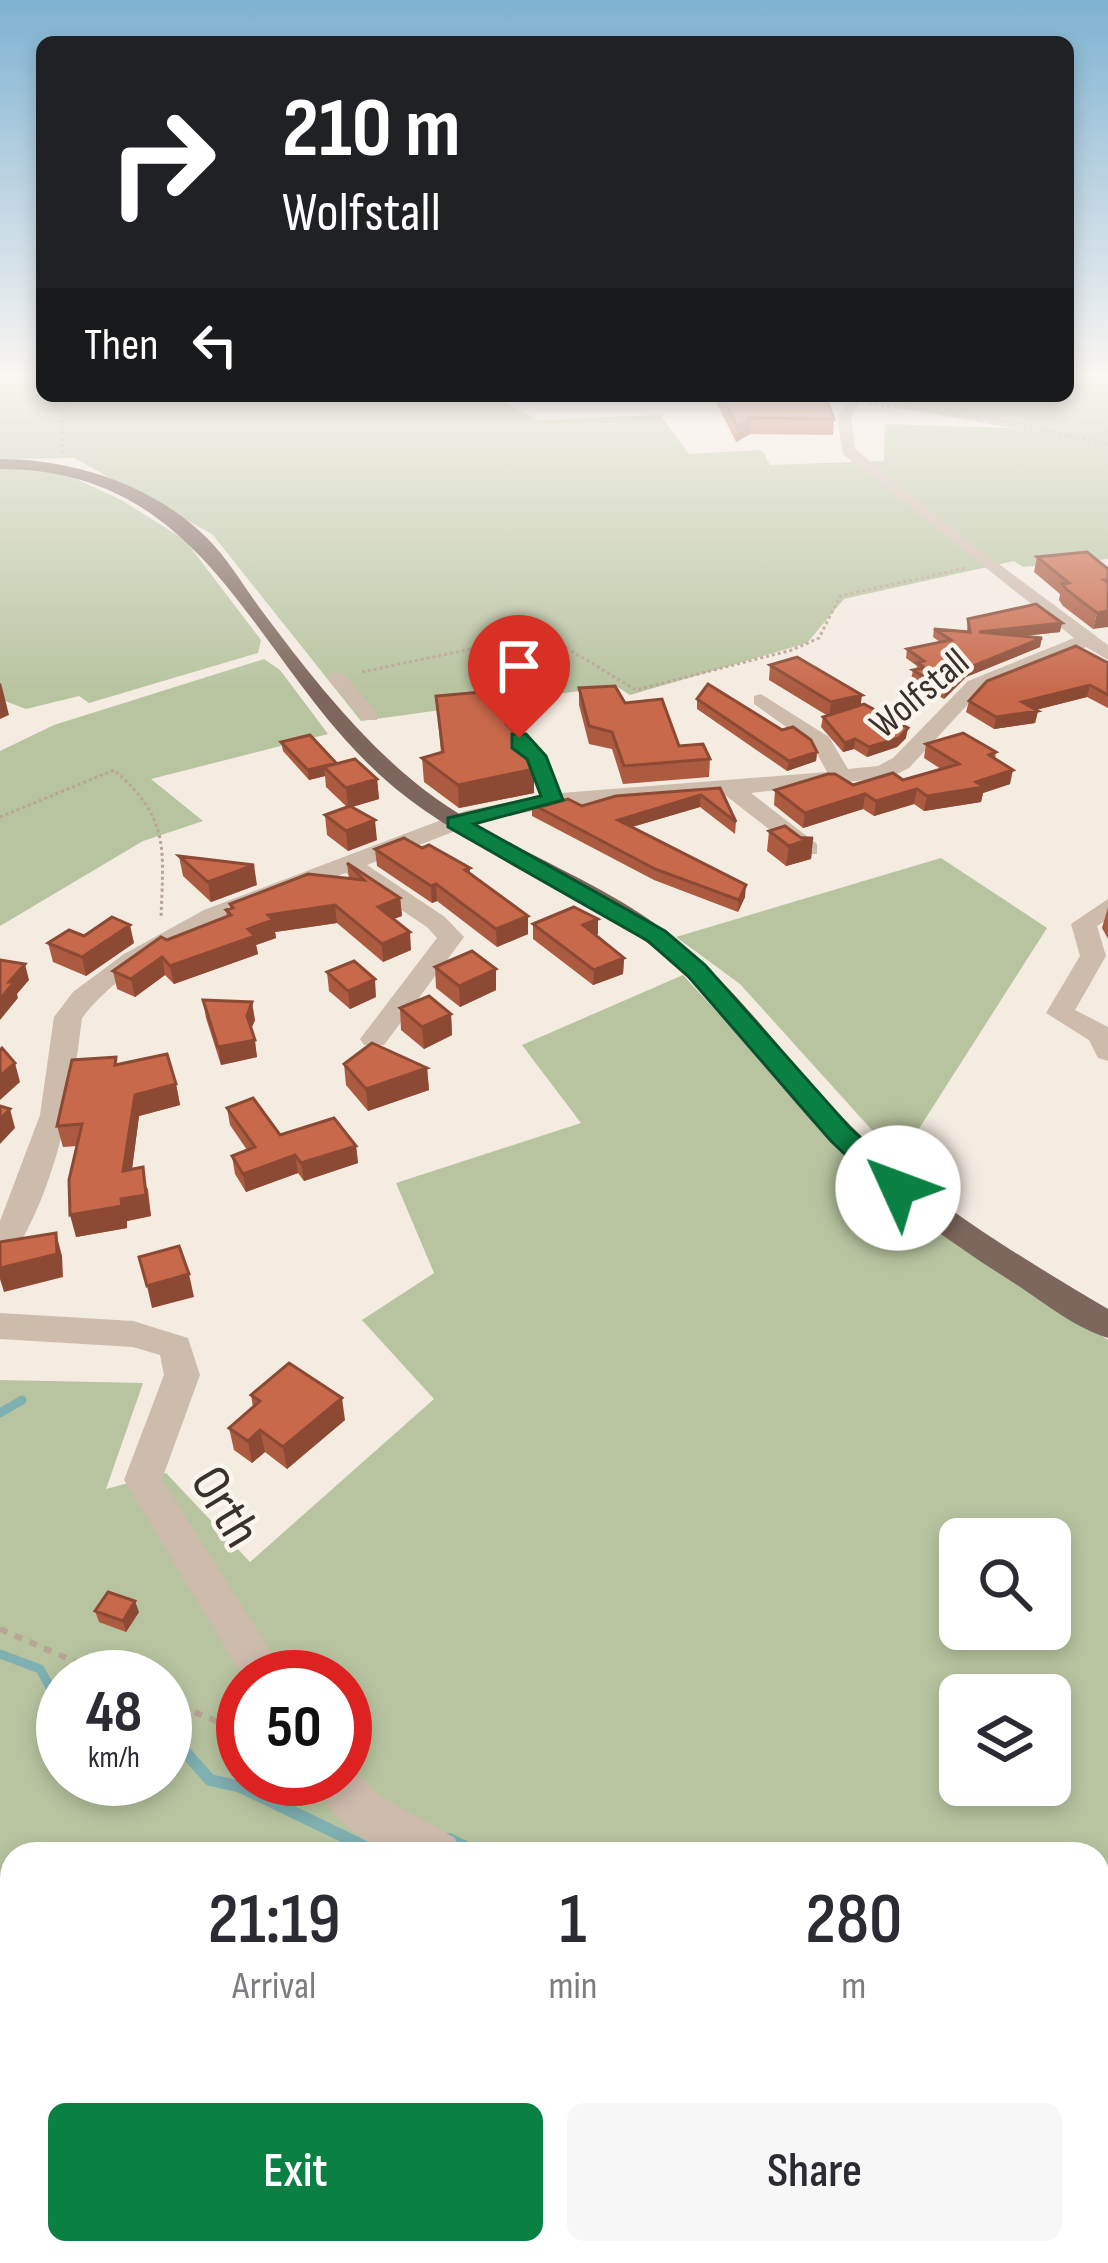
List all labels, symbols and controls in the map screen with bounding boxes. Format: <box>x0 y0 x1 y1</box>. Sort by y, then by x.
text: 210 m <box>282 79 461 180</box>
icon: right <box>84 84 240 240</box>
text: Wolfstall <box>282 181 441 246</box>
icon: left <box>182 312 248 378</box>
text: Then <box>84 318 158 373</box>
pin <box>468 615 570 738</box>
icon: arrive <box>486 633 552 699</box>
street label: Wolfstall <box>861 639 979 749</box>
position arrow <box>835 1125 961 1251</box>
street label: Orth <box>176 1455 274 1559</box>
map controls <box>939 1518 1071 1806</box>
button: search <box>939 1518 1071 1650</box>
speed limit sign: 50 <box>216 1650 372 1806</box>
button: layers <box>939 1674 1071 1806</box>
text: 48 <box>86 1677 142 1749</box>
text: km/h <box>88 1740 140 1776</box>
text: 21:19 <box>208 1877 341 1964</box>
text: 1 <box>559 1877 586 1964</box>
text: 280 <box>805 1877 902 1964</box>
text: Arrival <box>232 1963 316 2010</box>
text: min <box>548 1963 597 2010</box>
text: m <box>841 1963 866 2010</box>
button: Exit <box>48 2103 543 2241</box>
button: Share <box>567 2103 1062 2241</box>

